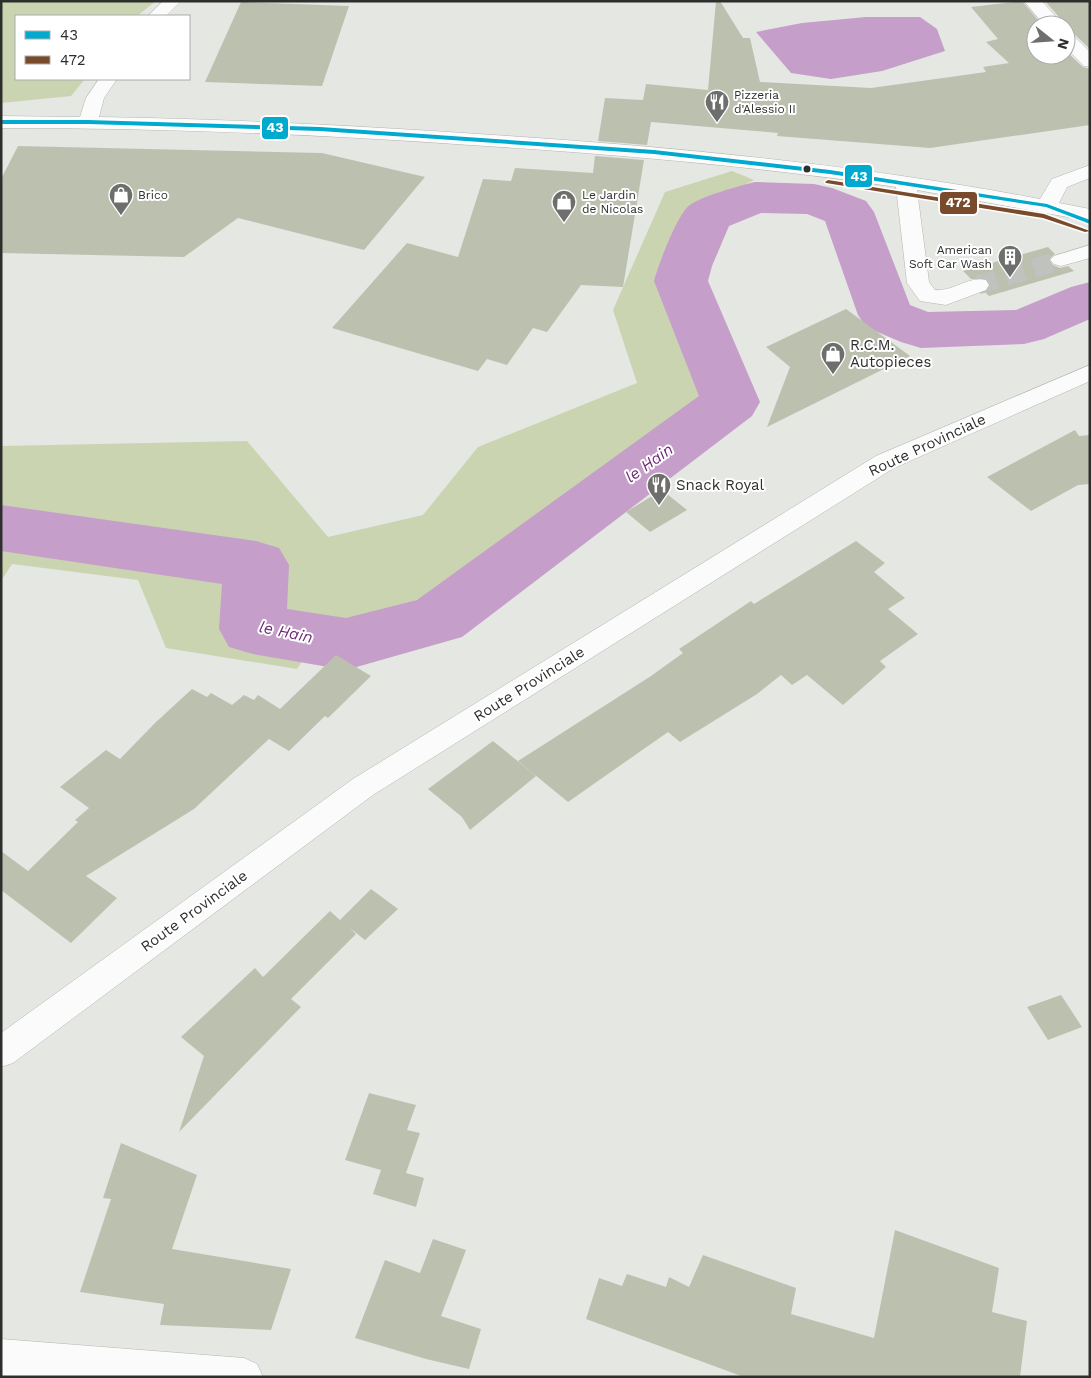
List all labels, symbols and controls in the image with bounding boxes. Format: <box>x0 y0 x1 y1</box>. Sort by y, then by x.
legend <box>15 15 190 80</box>
north arrow <box>1026 15 1076 65</box>
text: 43 <box>60 26 78 44</box>
text: N <box>1054 37 1073 51</box>
text: 472 <box>60 51 86 69</box>
place label: Pizzeria d'Alessio II <box>734 88 796 116</box>
restaurant icon: Pizzeria d'Alessio II <box>704 89 730 123</box>
line badge: 43 <box>261 116 289 140</box>
text: 43 <box>266 119 284 135</box>
unlabelled marker <box>802 164 812 174</box>
line badge: 43 <box>844 164 873 188</box>
text: 43 <box>850 168 868 184</box>
shop icon: Brico <box>108 182 134 216</box>
place label: Brico <box>138 188 168 202</box>
place label: Le Jardin de Nicolas <box>582 188 643 216</box>
shop icon: Le Jardin de Nicolas <box>551 189 577 223</box>
line badge: 472 <box>939 191 978 215</box>
text: 472 <box>945 194 971 210</box>
place label: American Soft Car Wash <box>909 243 992 271</box>
building icon: American Soft Car Wash <box>997 244 1023 278</box>
place label: R.C.M. Autopieces <box>850 336 931 371</box>
shop icon: R.C.M. Autopieces <box>820 341 846 375</box>
street label: Route Provinciale <box>866 410 988 480</box>
water label: le Hain <box>622 439 676 487</box>
restaurant icon: Snack Royal <box>646 472 672 506</box>
place label: Snack Royal <box>676 476 765 494</box>
water label: le Hain <box>258 617 314 647</box>
street label: Route Provinciale <box>470 643 588 725</box>
street label: Route Provinciale <box>137 866 251 956</box>

